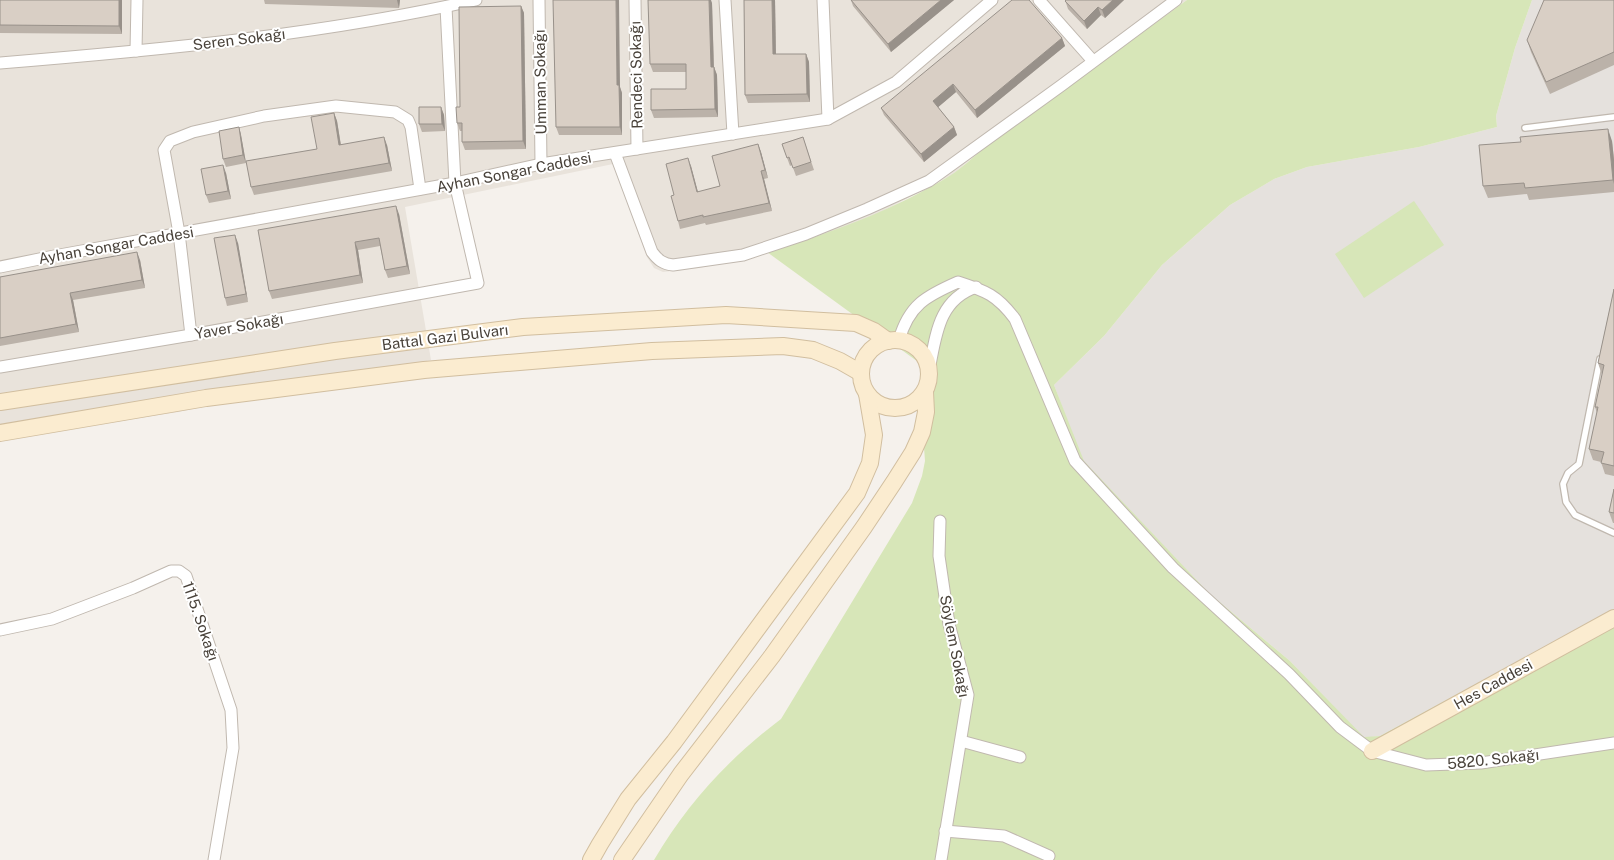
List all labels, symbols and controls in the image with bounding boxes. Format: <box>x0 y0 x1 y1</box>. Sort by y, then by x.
street label: Rendeci Sokağı <box>627 21 645 129</box>
street label: Seren Sokağı <box>192 25 286 53</box>
street label: Umman Sokağı <box>531 29 549 135</box>
street label: Ayhan Songar Caddesi <box>435 149 593 195</box>
street label: Ayhan Songar Caddesi <box>37 223 195 267</box>
street label: Yaver Sokağı <box>193 310 285 342</box>
street label: Battal Gazi Bulvarı <box>381 321 509 353</box>
street label: 1115. Sokağı <box>179 579 223 663</box>
street label: Söylem Sokağı <box>937 593 973 699</box>
street label: Hes Caddesi <box>1451 655 1535 713</box>
street label: 5820. Sokağı <box>1446 746 1540 772</box>

